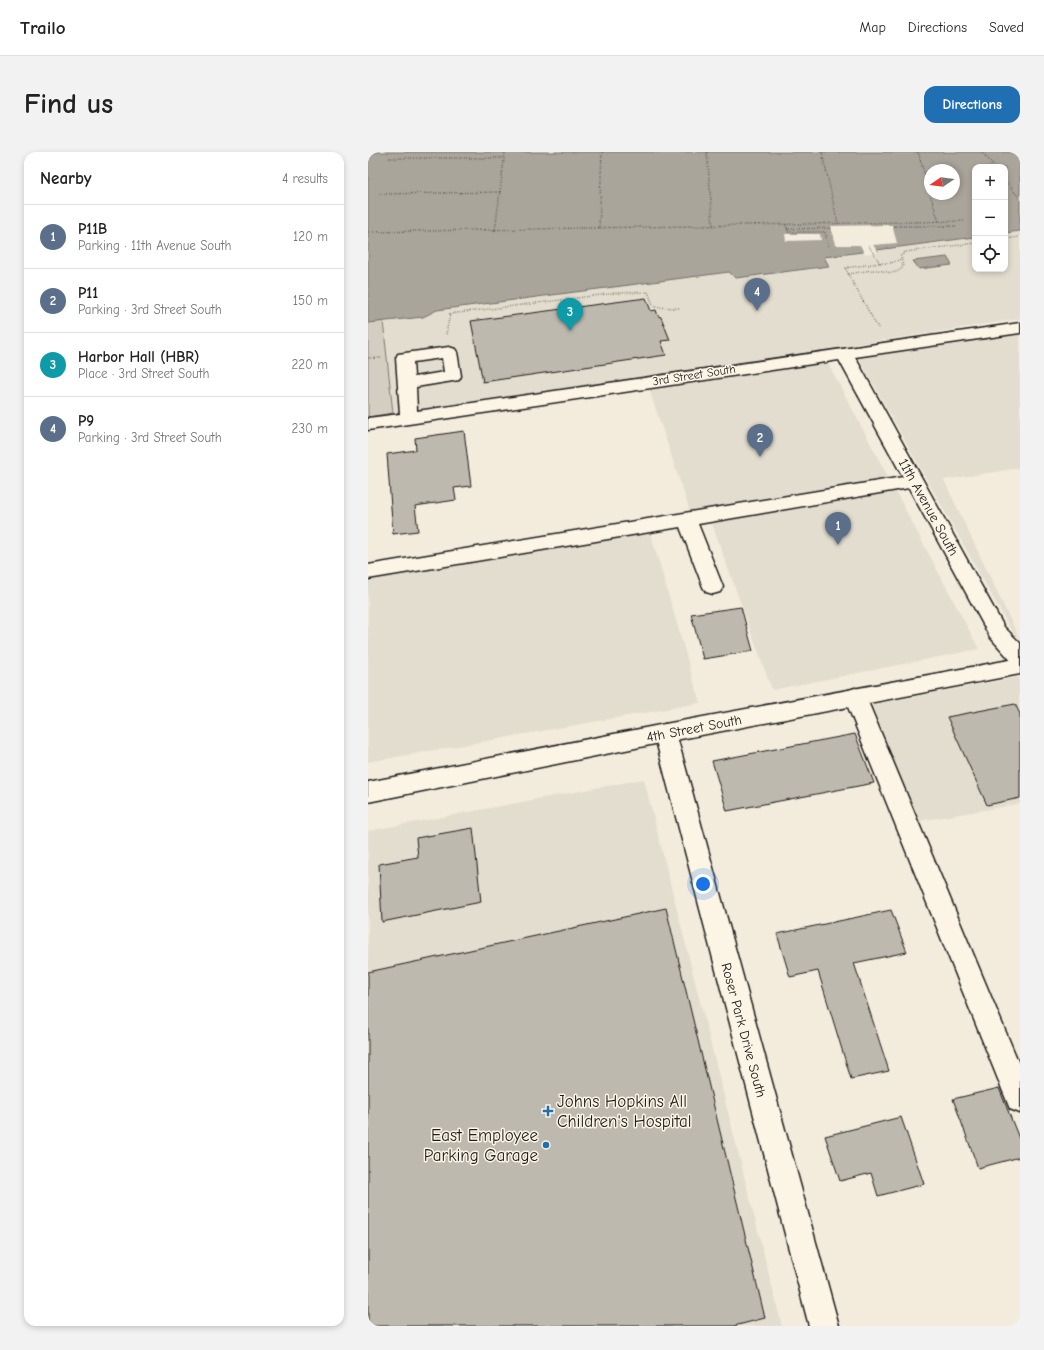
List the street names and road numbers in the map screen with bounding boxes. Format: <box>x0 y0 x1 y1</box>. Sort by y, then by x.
street label: 3rd Street South <box>651 362 737 388</box>
street label: 11th Avenue South <box>895 456 962 559</box>
street label: 4th Street South <box>645 711 743 746</box>
street label: Roser Park Drive South <box>717 961 770 1099</box>

